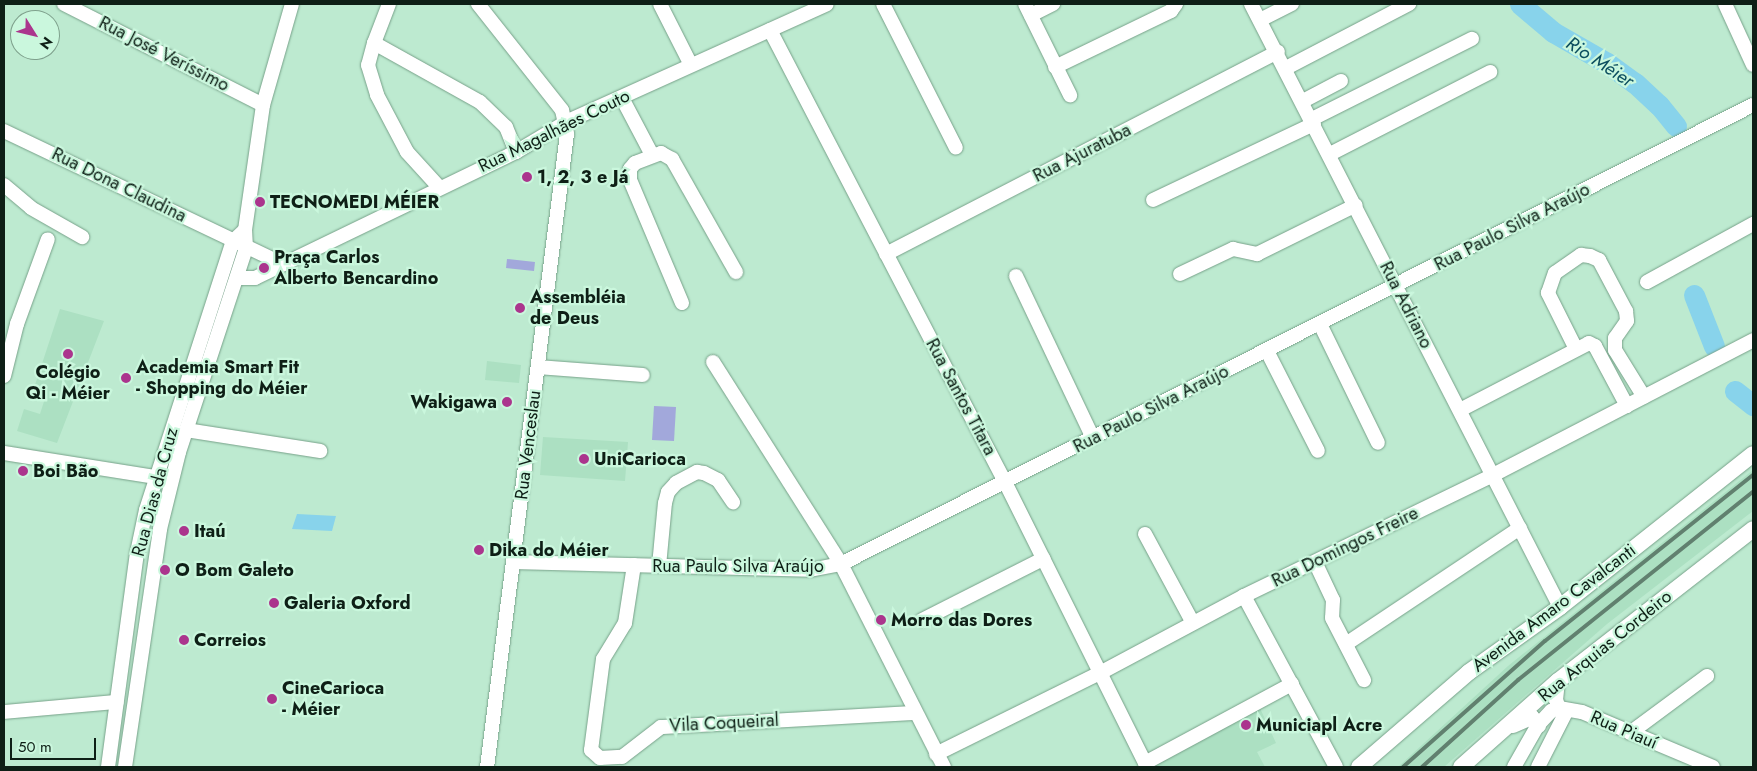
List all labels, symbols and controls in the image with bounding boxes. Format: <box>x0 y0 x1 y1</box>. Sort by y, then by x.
north arrow <box>10 10 60 60</box>
street label: Rua José Veríssimo <box>95 12 233 96</box>
water label: Rio Méier <box>1562 32 1638 92</box>
text: N <box>35 33 58 54</box>
street label: Rua Magalhães Couto <box>475 85 633 177</box>
street label: Rua Ajuratuba <box>1029 119 1135 187</box>
street label: Rua Dona Claudina <box>48 143 190 227</box>
place label: 1, 2, 3 e Já <box>537 166 628 188</box>
marker: 1, 2, 3 e Já <box>521 171 533 183</box>
street label: Rua Paulo Silva Araújo <box>1431 178 1593 276</box>
place label: TECNOMEDI MÉIER <box>270 191 439 213</box>
marker: TECNOMEDI MÉIER <box>254 196 266 208</box>
place label: Praça Carlos Alberto Bencardino <box>274 247 438 290</box>
street label: Rua Adriano <box>1375 258 1437 352</box>
marker: Praça Carlos Alberto Bencardino <box>258 262 270 274</box>
place label: Assembléia de Deus <box>530 287 626 330</box>
marker: Assembléia de Deus <box>514 302 526 314</box>
street label: Rua Santos Titara <box>921 335 1001 459</box>
marker: Colégio Qi - Méier <box>62 348 74 360</box>
place label: Academia Smart Fit - Shopping do Méier <box>136 357 308 399</box>
street label: Rua Paulo Silva Araújo <box>1070 360 1232 458</box>
place label: Colégio Qi - Méier <box>26 362 110 404</box>
marker: Academia Smart Fit - Shopping do Méier <box>120 372 132 384</box>
street label: Rua Venceslau <box>511 389 545 501</box>
place label: Wakigawa <box>411 391 497 413</box>
marker: Wakigawa <box>501 396 513 408</box>
street label: Rua Dias da Cruz <box>127 425 183 559</box>
place label: UniCarioca <box>594 448 686 470</box>
marker: UniCarioca <box>578 453 590 465</box>
place label: Boi Bão <box>33 460 98 482</box>
marker: Boi Bão <box>17 465 29 477</box>
street label: Rua Domingos Freire <box>1268 502 1422 592</box>
place label: Itaú <box>194 520 226 542</box>
marker: Itaú <box>178 525 190 537</box>
place label: Dika do Méier <box>489 539 609 561</box>
street label: Avenida Amaro Cavalcanti <box>1468 539 1640 677</box>
marker: Dika do Méier <box>473 544 485 556</box>
street label: Rua Paulo Silva Araújo <box>652 555 824 577</box>
place label: O Bom Galeto <box>175 559 294 581</box>
marker: O Bom Galeto <box>159 564 171 576</box>
street label: Rua Arquias Cordeiro <box>1534 586 1676 706</box>
place label: Galeria Oxford <box>284 592 411 614</box>
marker: Galeria Oxford <box>268 597 280 609</box>
place label: Morro das Dores <box>891 609 1032 631</box>
marker: Morro das Dores <box>875 614 887 626</box>
place label: Correios <box>194 629 266 651</box>
marker: Correios <box>178 634 190 646</box>
place label: CineCarioca - Méier <box>282 678 384 721</box>
marker: CineCarioca - Méier <box>266 693 278 705</box>
street label: Rua Piauí <box>1587 706 1661 754</box>
street label: Vila Coqueiral <box>669 709 779 737</box>
place label: Municiapl Acre <box>1256 714 1382 736</box>
marker: Municiapl Acre <box>1240 719 1252 731</box>
scale bar <box>12 728 99 760</box>
text: 50 m <box>18 736 52 758</box>

